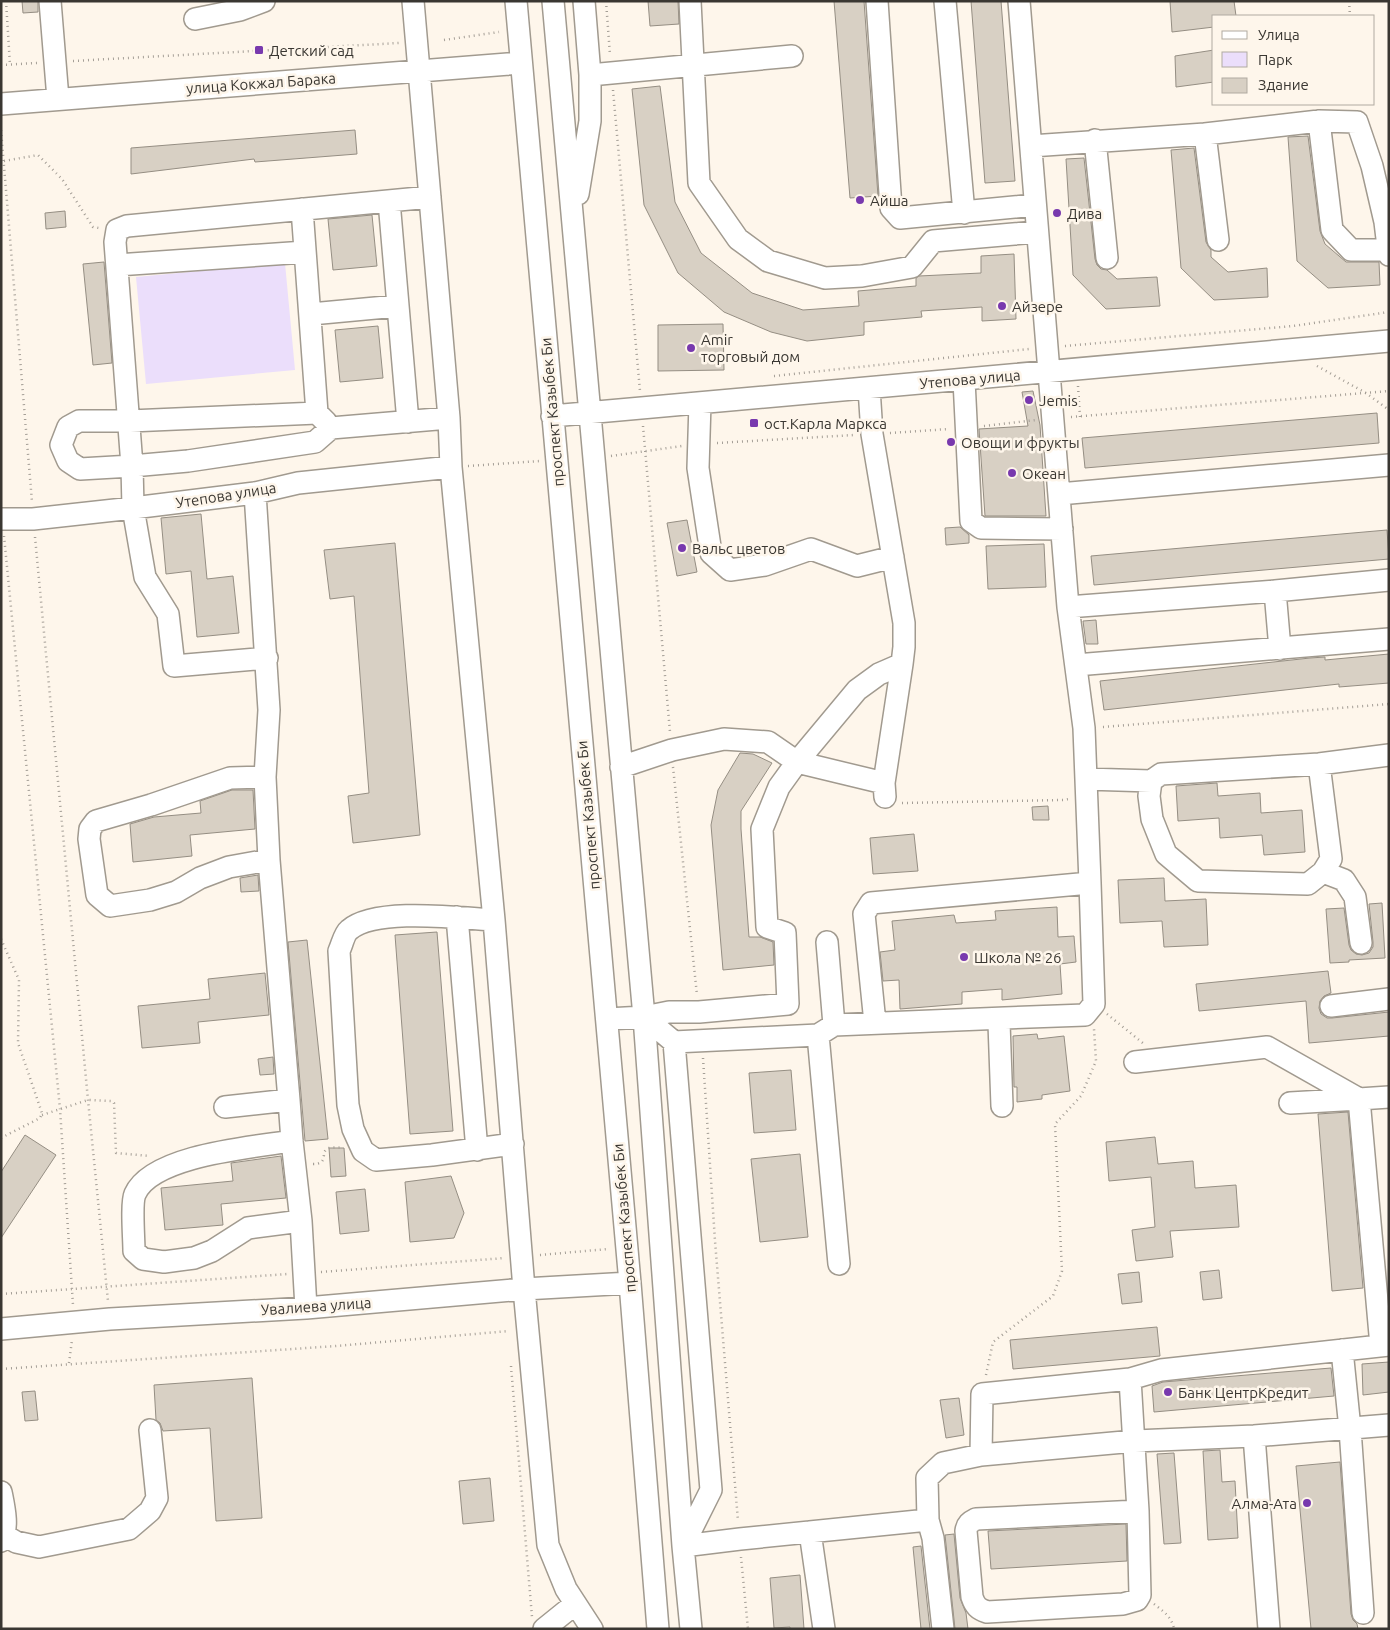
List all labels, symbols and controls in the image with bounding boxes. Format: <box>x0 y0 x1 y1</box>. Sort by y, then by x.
legend <box>1212 15 1375 105</box>
text: Улица <box>1258 26 1300 43</box>
place label: Детский сад <box>269 42 354 59</box>
marker: Детский сад <box>253 44 265 56</box>
text: Парк <box>1258 51 1293 68</box>
street label: улица Кокжал Барака <box>186 69 336 97</box>
text: Здание <box>1258 76 1309 93</box>
place label: Айша <box>870 192 909 209</box>
marker: Айша <box>854 194 866 206</box>
place label: Дива <box>1067 205 1102 222</box>
marker: Дива <box>1051 207 1063 219</box>
place label: Айзере <box>1012 298 1063 315</box>
marker: Айзере <box>996 300 1008 312</box>
place label: Amir торговый дом <box>701 331 800 365</box>
street label: проспект Казыбек Би <box>537 337 567 487</box>
marker: Amir торговый дом <box>685 342 697 354</box>
street label: Утепова улица <box>919 366 1021 392</box>
place label: Jemis <box>1039 392 1078 409</box>
marker: Jemis <box>1023 394 1035 406</box>
place label: ост.Карла Маркса <box>764 415 887 432</box>
marker: ост.Карла Маркса <box>748 417 760 429</box>
place label: Овощи и фрукты <box>961 434 1080 451</box>
marker: Овощи и фрукты <box>945 436 957 448</box>
place label: Океан <box>1022 465 1066 482</box>
marker: Океан <box>1006 467 1018 479</box>
street label: Утепова улица <box>175 479 277 511</box>
place label: Вальс цветов <box>692 540 785 557</box>
marker: Вальс цветов <box>676 542 688 554</box>
street label: проспект Казыбек Би <box>573 740 603 890</box>
place label: Школа № 26 <box>974 949 1062 966</box>
marker: Школа № 26 <box>958 951 970 963</box>
street label: проспект Казыбек Би <box>609 1143 639 1293</box>
street label: Увалиева улица <box>260 1294 372 1318</box>
place label: Банк ЦентрКредит <box>1178 1384 1309 1401</box>
marker: Банк ЦентрКредит <box>1162 1386 1174 1398</box>
place label: Алма-Ата <box>1231 1495 1297 1512</box>
marker: Алма-Ата <box>1301 1497 1313 1509</box>

